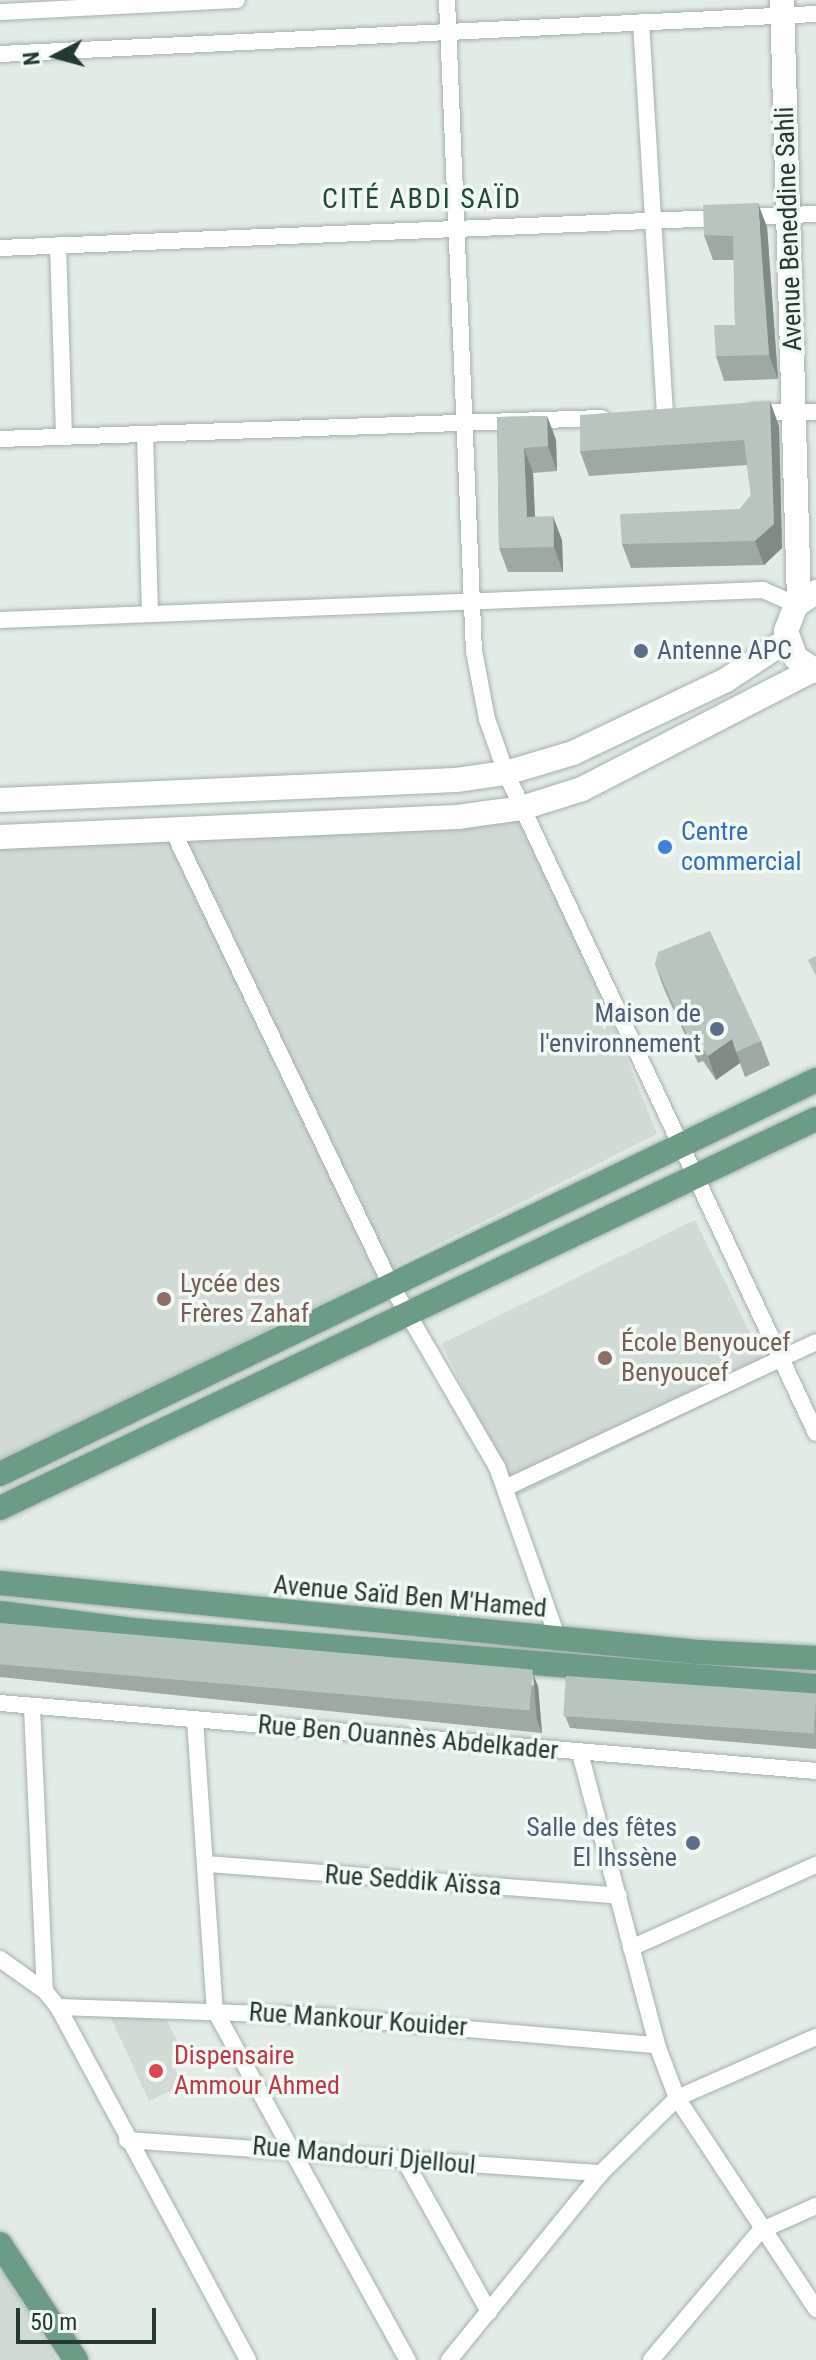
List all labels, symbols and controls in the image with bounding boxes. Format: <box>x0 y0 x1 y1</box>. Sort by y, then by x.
north arrow <box>16 16 96 96</box>
text: N <box>18 51 45 67</box>
street label: Avenue Beneddine Sahli <box>769 106 809 352</box>
district label: CITÉ ABDI SAÏD <box>322 182 522 216</box>
place label: Antenne APC <box>657 635 792 667</box>
marker: Antenne APC <box>632 642 650 660</box>
place label: Centre commercial <box>681 816 801 878</box>
marker: Centre commercial <box>656 838 674 856</box>
place label: Maison de l'environnement <box>539 998 701 1060</box>
marker: Maison de l'environnement <box>708 1020 726 1038</box>
place label: Lycée des Frères Zahaf <box>180 1268 309 1330</box>
marker: Lycée des Frères Zahaf <box>155 1290 173 1308</box>
place label: École Benyoucef Benyoucef <box>621 1327 791 1388</box>
marker: École Benyoucef Benyoucef <box>596 1349 614 1367</box>
street label: Avenue Saïd Ben M'Hamed <box>272 1570 548 1624</box>
street label: Rue Ben Ouannès Abdelkader <box>257 1709 559 1767</box>
place label: Salle des fêtes El Ihssène <box>526 1812 677 1874</box>
marker: Salle des fêtes El Ihssène <box>684 1834 702 1852</box>
street label: Rue Seddik Aïssa <box>324 1859 502 1903</box>
street label: Rue Mankour Kouider <box>248 1997 468 2043</box>
place label: Dispensaire Ammour Ahmed <box>174 2040 340 2102</box>
marker: Dispensaire Ammour Ahmed <box>145 2060 167 2082</box>
street label: Rue Mandouri Djelloul <box>251 2131 477 2181</box>
scale bar <box>20 2292 160 2342</box>
text: 50 m <box>30 2308 77 2336</box>

